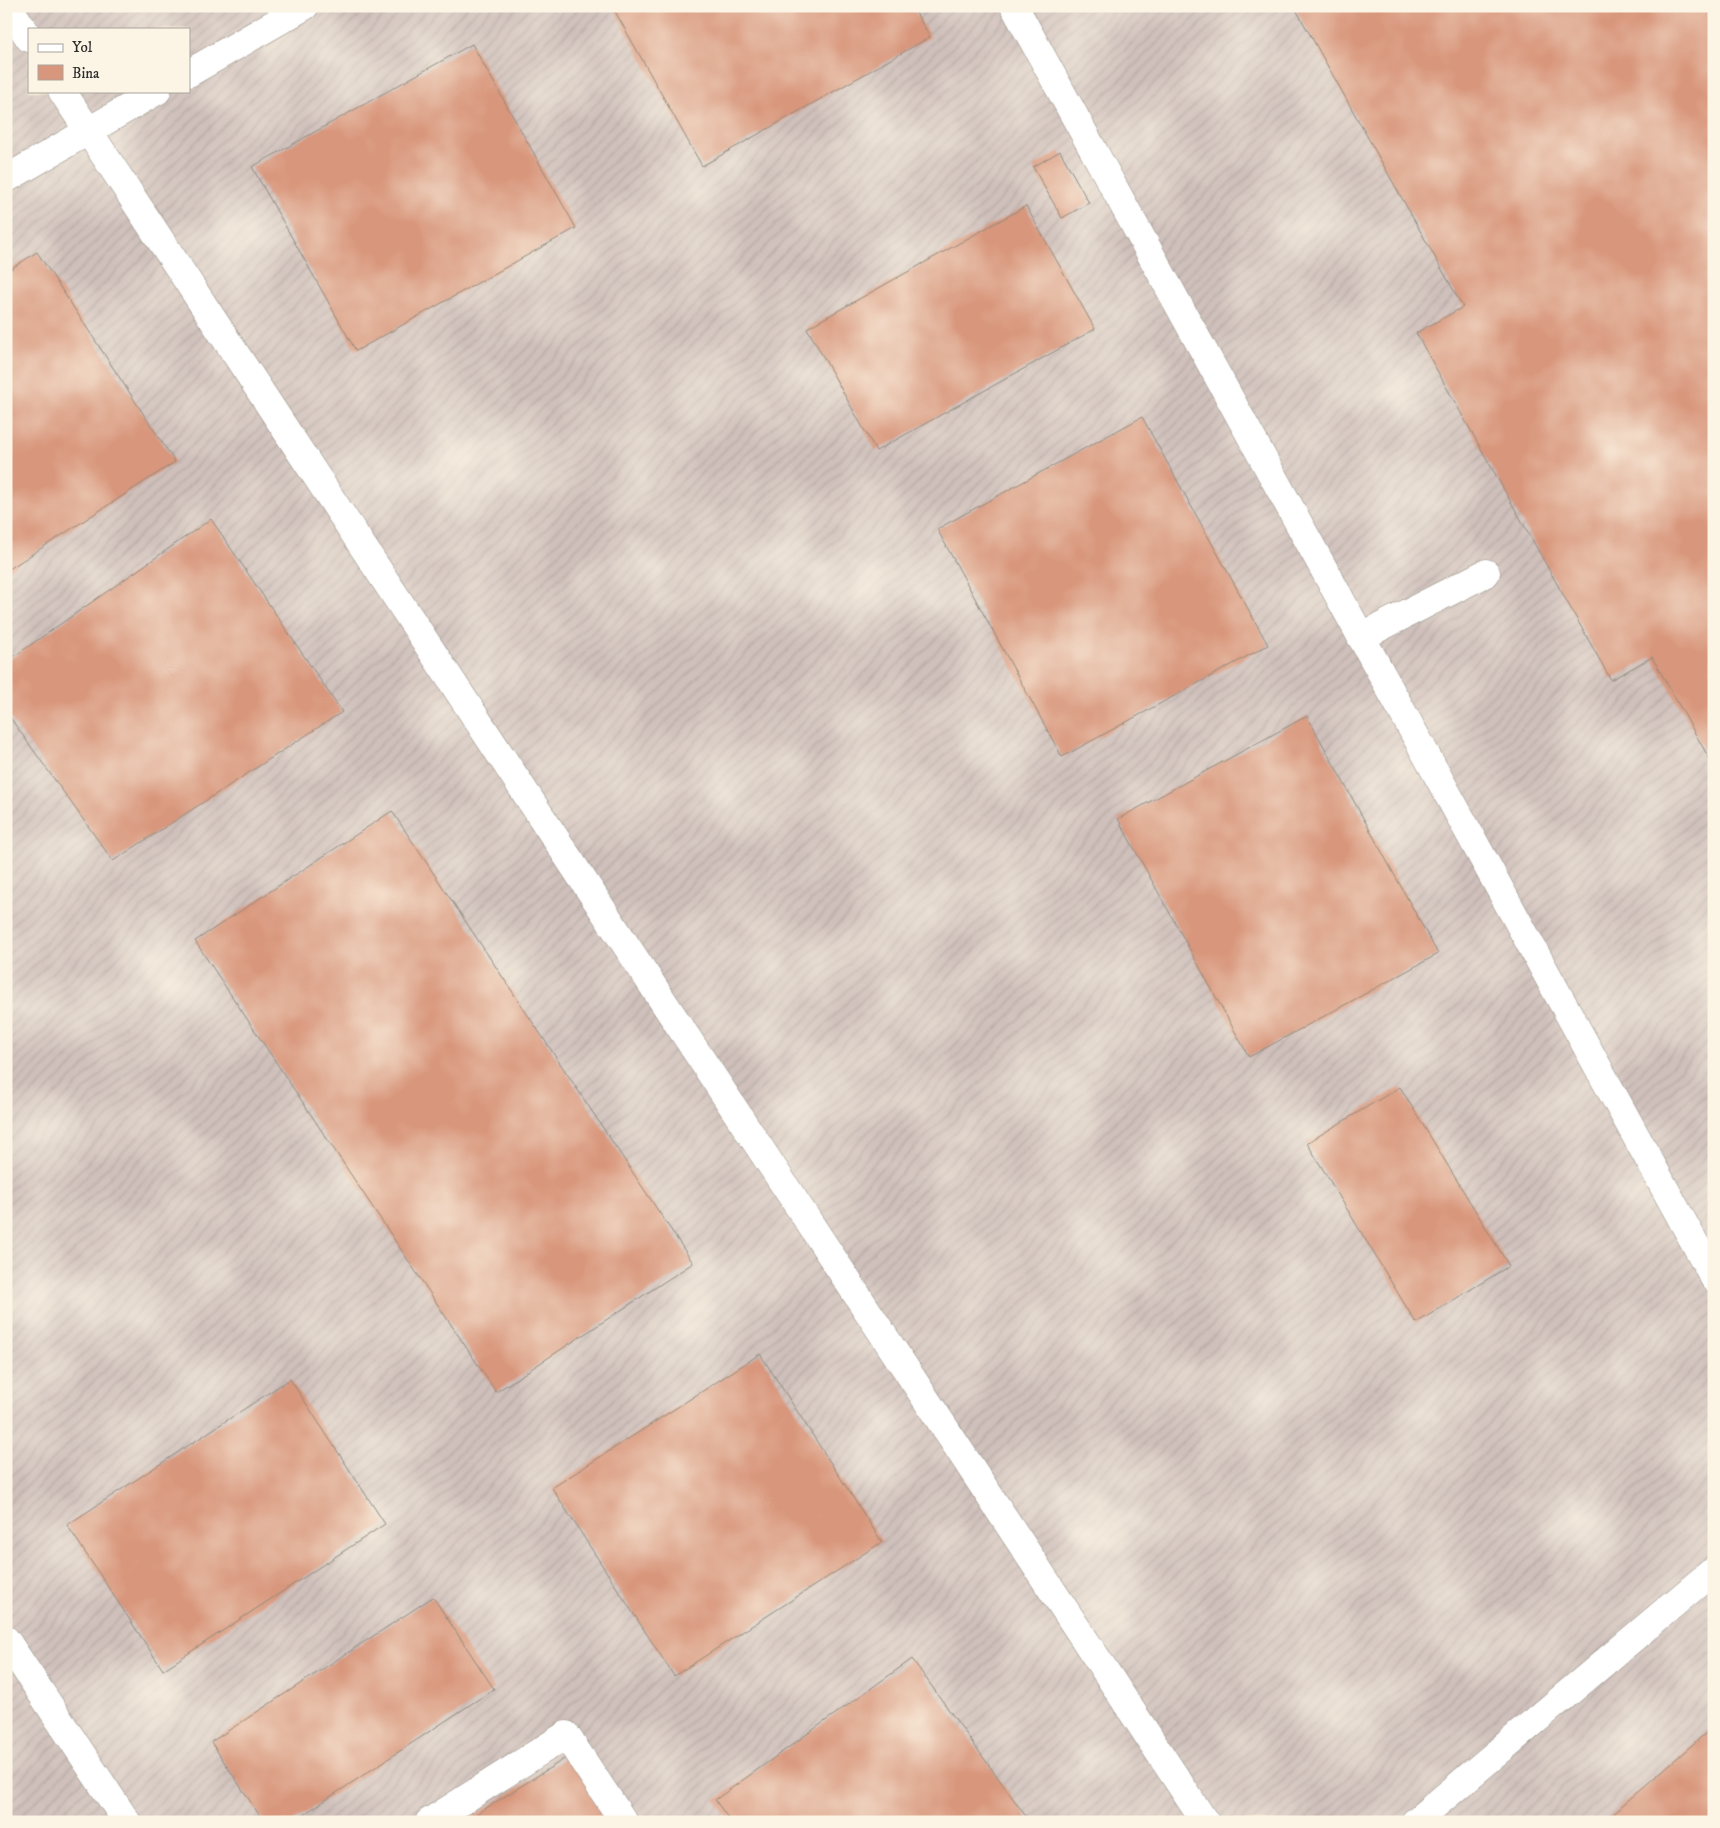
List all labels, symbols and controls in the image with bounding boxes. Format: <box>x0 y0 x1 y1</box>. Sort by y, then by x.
legend <box>28 28 190 92</box>
text: Yol <box>72 38 93 57</box>
text: Bina <box>72 64 100 83</box>

